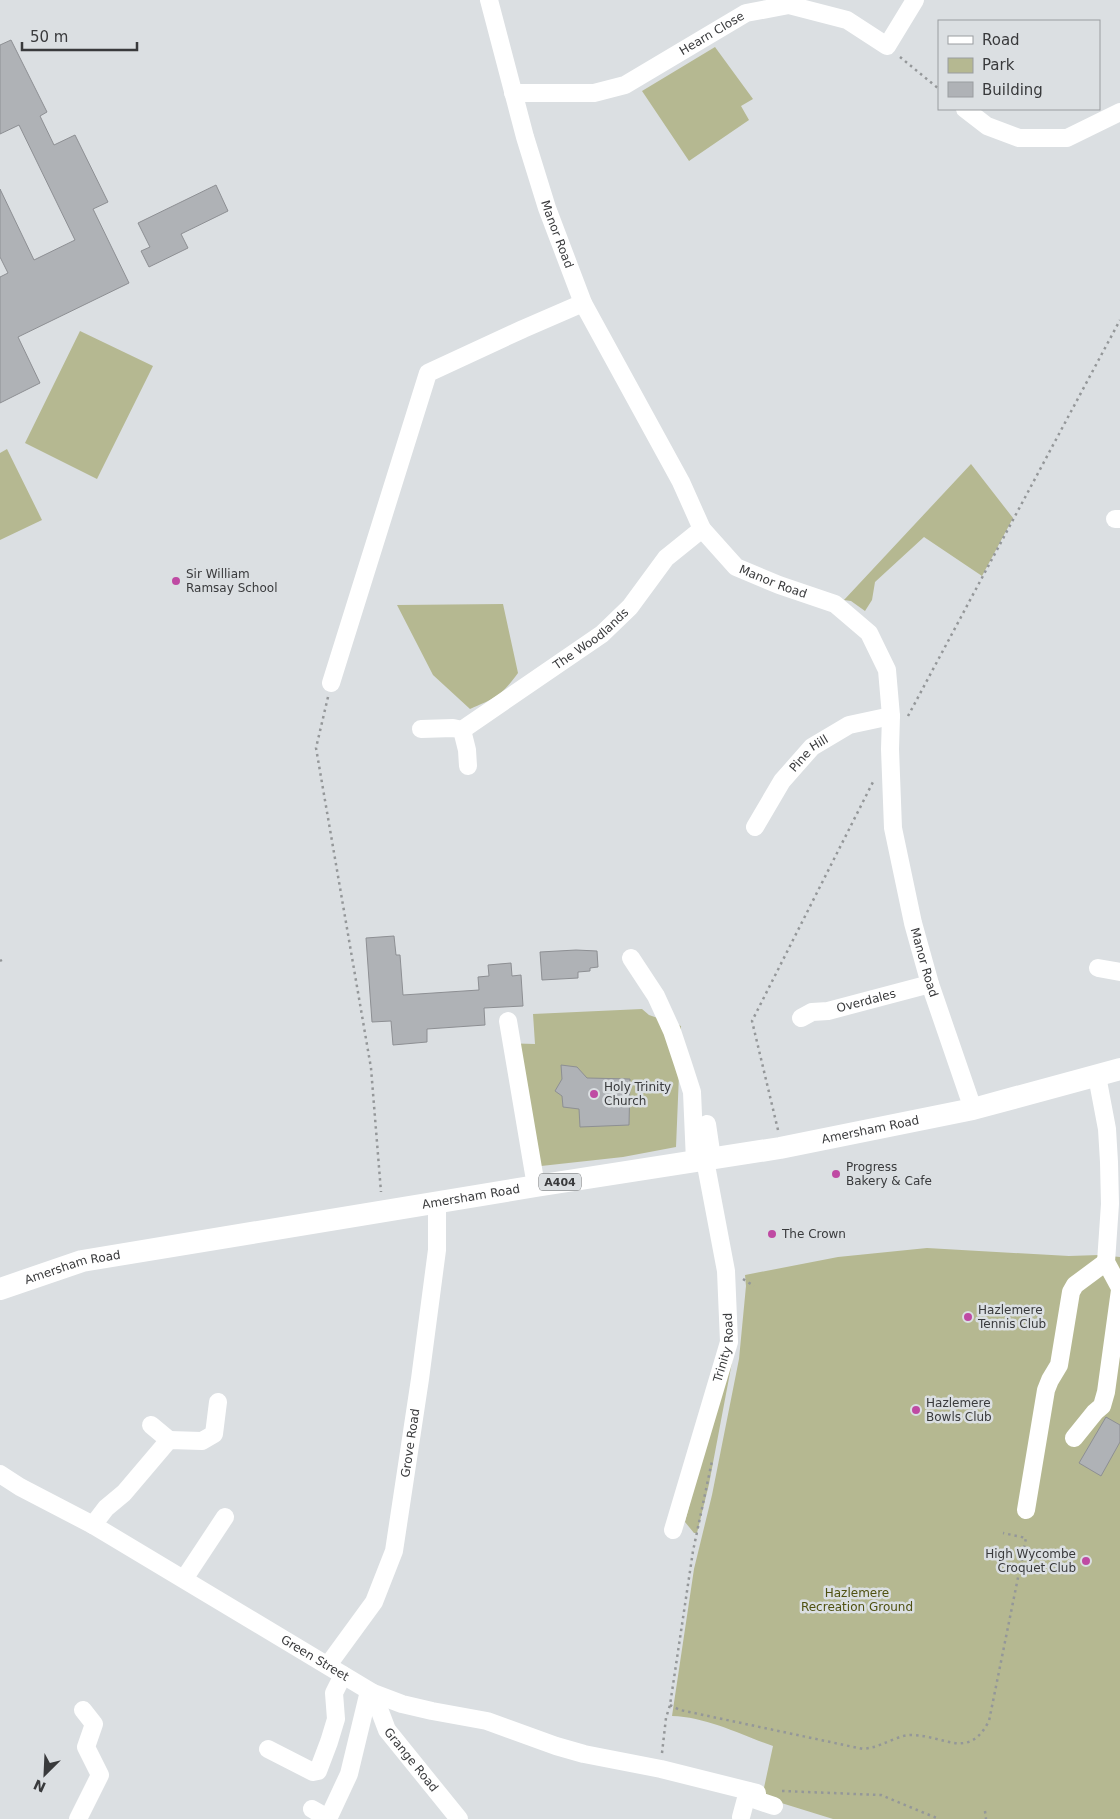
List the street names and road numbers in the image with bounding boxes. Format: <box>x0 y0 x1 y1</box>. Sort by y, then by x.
street label: Hearn Close <box>677 9 747 58</box>
street label: Manor Road <box>538 199 576 270</box>
street label: Manor Road <box>737 562 809 601</box>
street label: The Woodlands <box>550 605 631 673</box>
street label: Pine Hill <box>786 732 831 775</box>
street label: Manor Road <box>908 926 941 999</box>
street label: Overdales <box>835 986 897 1015</box>
street label: Amersham Road <box>820 1113 920 1146</box>
road number: A404 <box>539 1174 581 1190</box>
street label: Amersham Road <box>421 1182 521 1212</box>
street label: Amersham Road <box>23 1248 122 1287</box>
street label: Trinity Road <box>710 1313 736 1385</box>
street label: Grove Road <box>398 1407 422 1479</box>
street label: Green Street <box>278 1632 352 1684</box>
street label: Grange Road <box>381 1725 441 1795</box>

